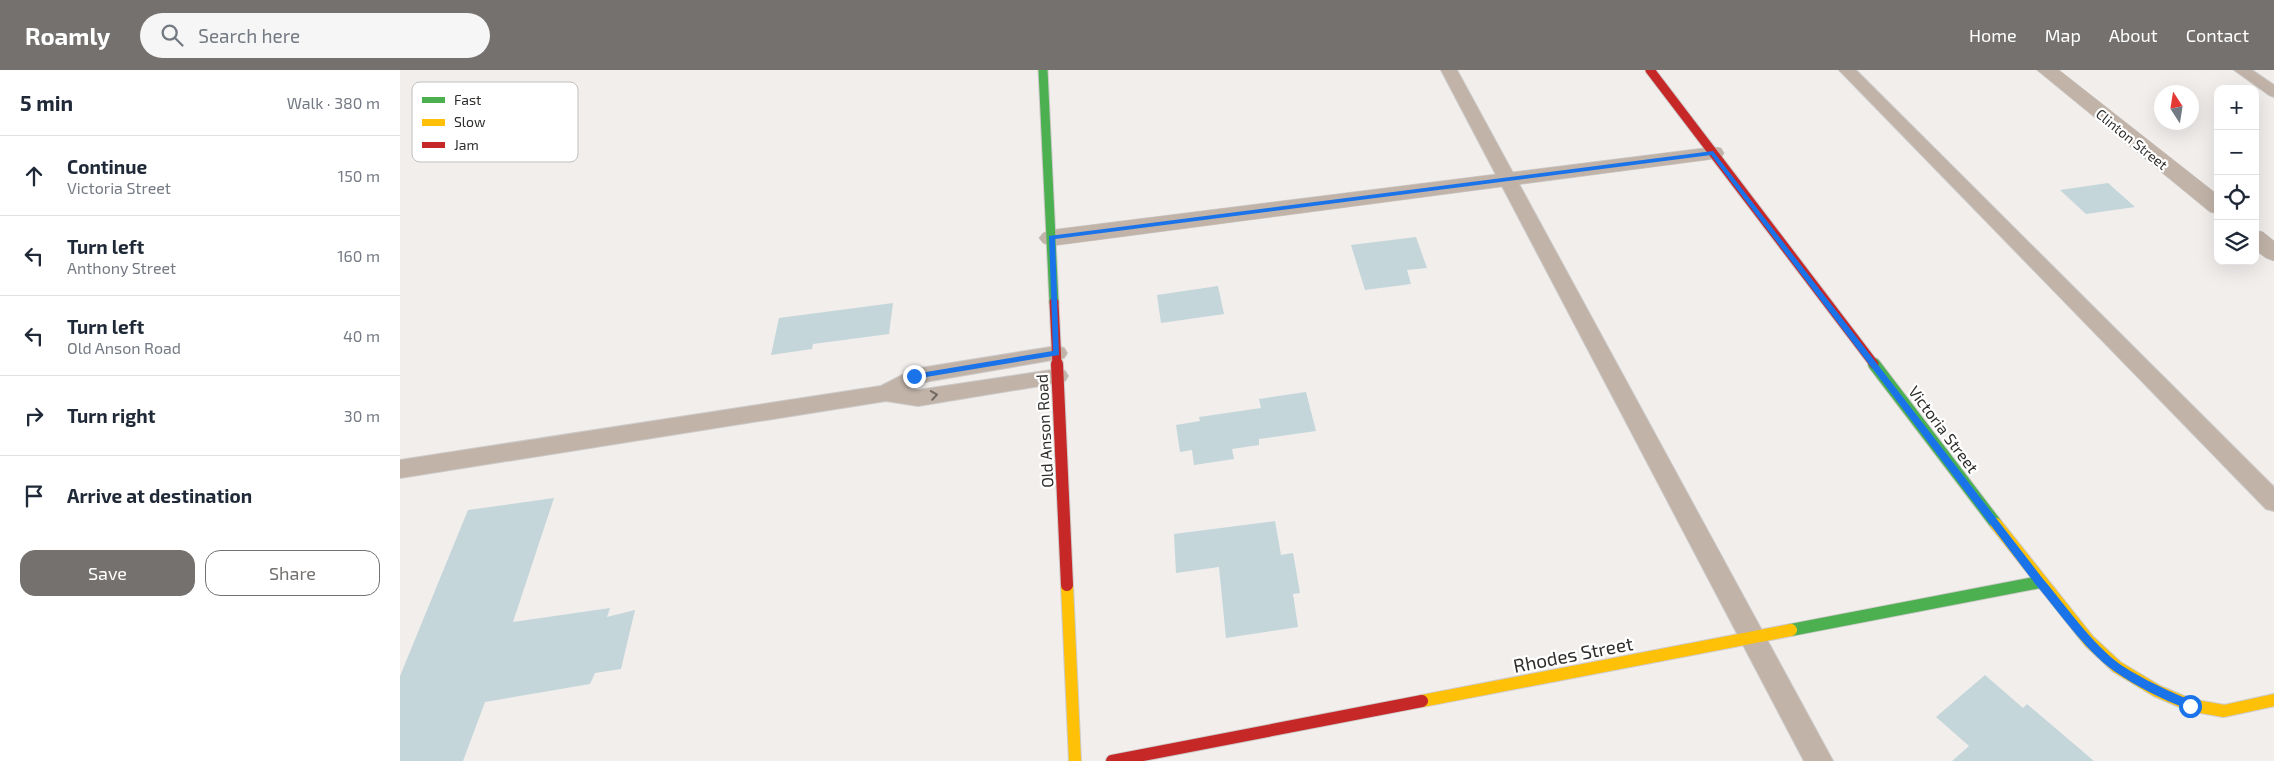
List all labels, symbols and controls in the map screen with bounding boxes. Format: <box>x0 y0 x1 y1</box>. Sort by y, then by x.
search box <box>140 13 490 58</box>
text: Roamly <box>25 21 110 50</box>
icon: search <box>158 21 186 49</box>
text: Search here <box>198 24 300 47</box>
text: Home <box>1969 24 2017 46</box>
text: Map <box>2045 24 2081 46</box>
text: About <box>2109 24 2158 46</box>
text: Contact <box>2186 24 2249 46</box>
legend <box>412 82 578 162</box>
north arrow <box>2154 85 2199 130</box>
map controls <box>2214 85 2259 265</box>
button: + <box>2214 85 2259 130</box>
text: 5 min <box>20 90 73 115</box>
text: Fast <box>454 91 481 108</box>
text: Walk · 380 m <box>287 93 380 112</box>
street label: Clinton Street <box>2093 105 2171 173</box>
text: Slow <box>454 113 486 130</box>
button: − <box>2214 130 2259 175</box>
text: Jam <box>454 136 479 153</box>
text: Continue <box>67 155 147 178</box>
icon: ahead <box>20 162 48 190</box>
text: 150 m <box>338 166 380 185</box>
button: locate <box>2214 175 2259 220</box>
text: Victoria Street <box>67 178 171 197</box>
button: layers <box>2214 220 2259 265</box>
text: Turn left <box>67 235 144 258</box>
icon: left <box>20 242 48 270</box>
text: 160 m <box>337 246 380 265</box>
text: Anthony Street <box>67 258 176 277</box>
text: Turn left <box>67 315 144 338</box>
icon: left <box>20 322 48 350</box>
text: 40 m <box>343 326 380 345</box>
text: Old Anson Road <box>67 338 181 357</box>
route end <box>903 365 926 388</box>
street label: Old Anson Road <box>1032 374 1056 488</box>
street label: Victoria Street <box>1905 382 1983 476</box>
one-way arrow <box>930 391 939 401</box>
icon: right <box>20 402 48 430</box>
text: Turn right <box>67 404 155 427</box>
text: 30 m <box>344 406 380 425</box>
icon: arrive <box>20 482 48 510</box>
text: Arrive at destination <box>67 484 252 507</box>
button: Save <box>20 550 195 596</box>
button: Share <box>205 550 380 596</box>
street label: Rhodes Street <box>1511 631 1635 677</box>
route start <box>2179 695 2202 718</box>

